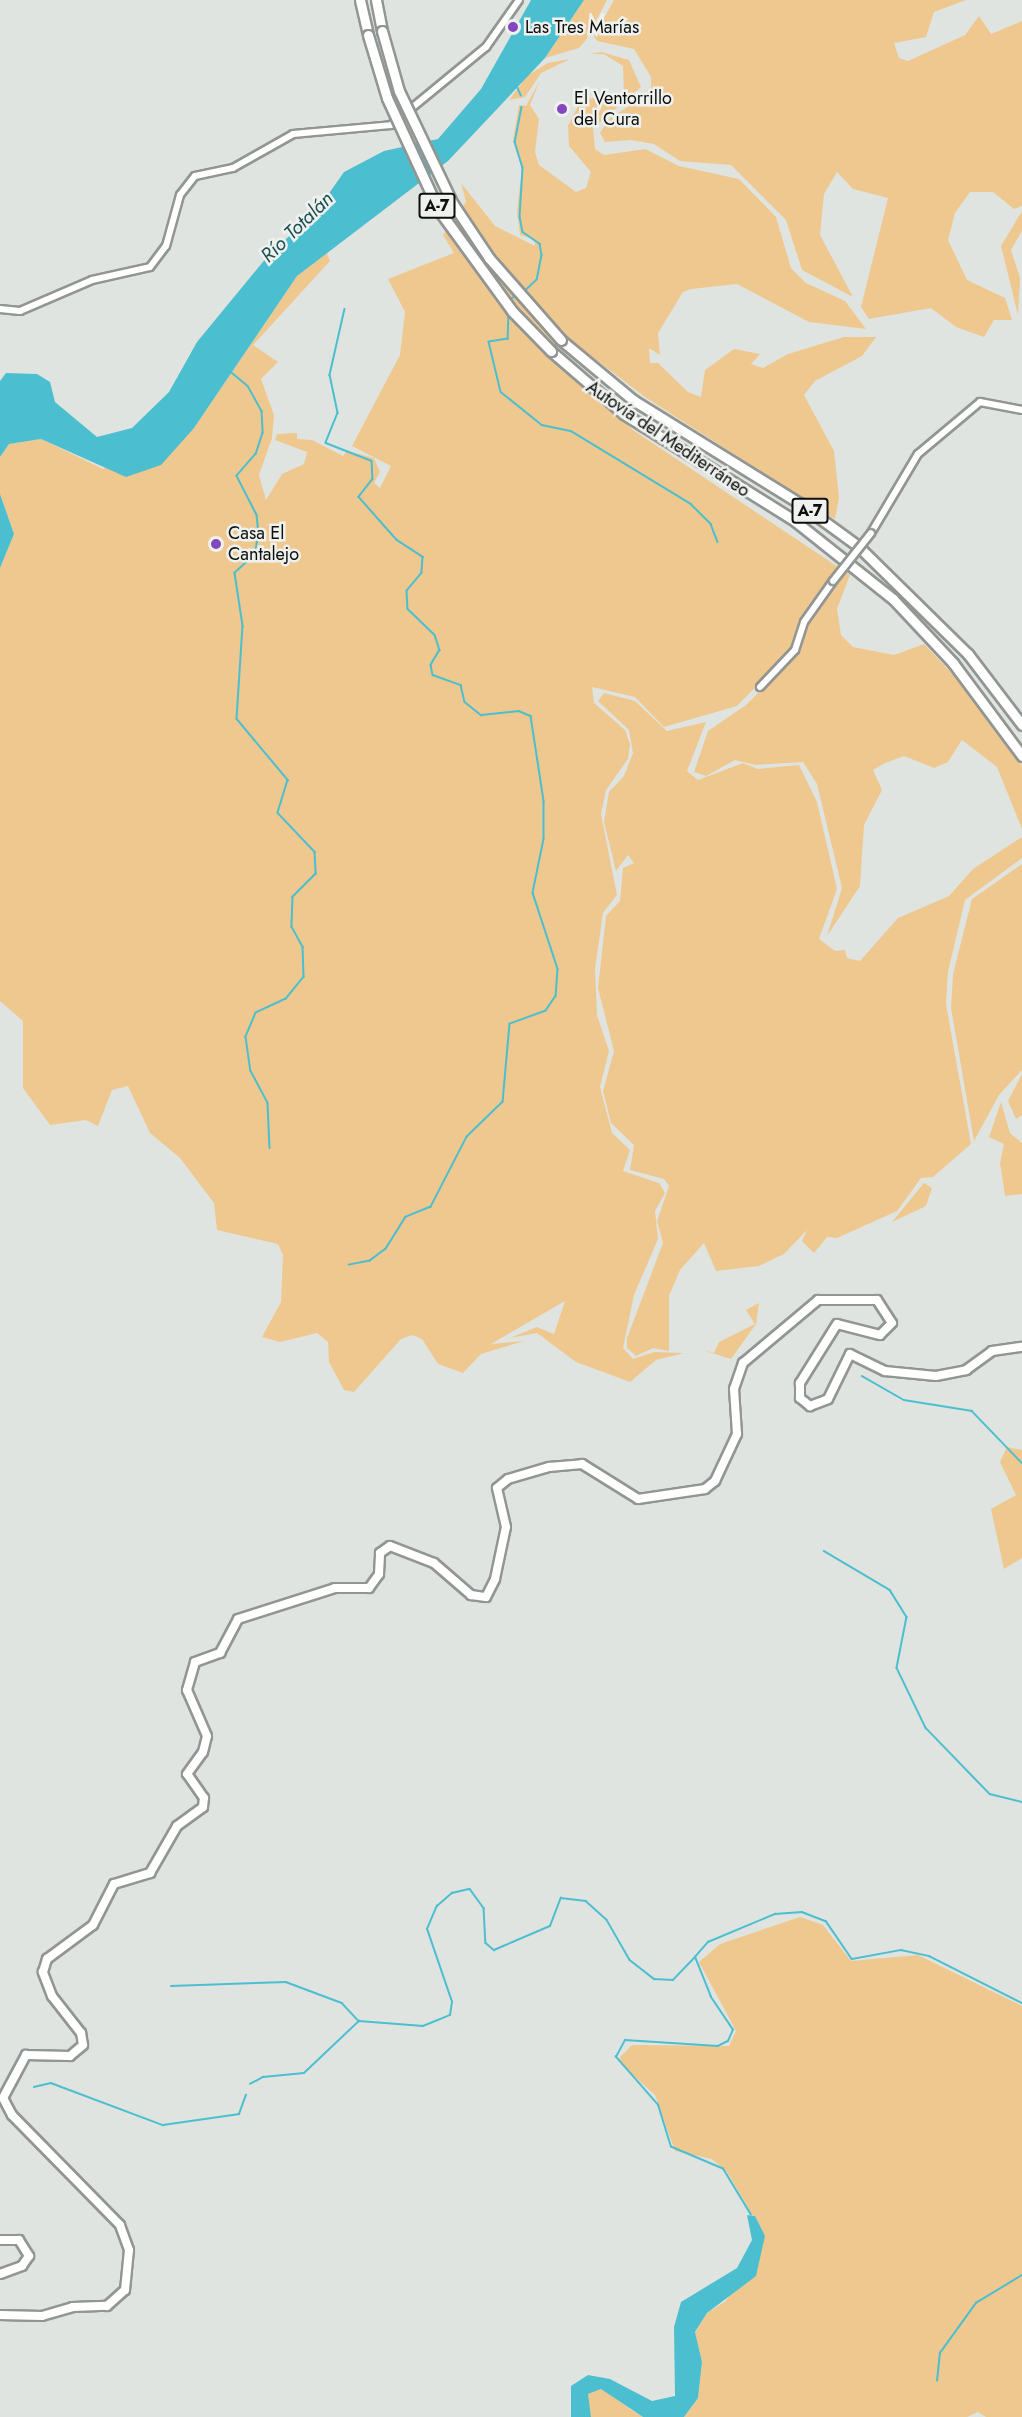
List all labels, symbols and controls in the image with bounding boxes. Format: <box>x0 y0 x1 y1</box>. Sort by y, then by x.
place label: Las Tres Marías <box>525 16 639 38</box>
marker: Las Tres Marías <box>506 20 520 34</box>
place label: El Ventorrillo del Cura <box>574 88 672 130</box>
marker: El Ventorrillo del Cura <box>555 102 569 116</box>
water label: Río Totalán <box>256 187 338 267</box>
road number: A-7 <box>418 193 456 219</box>
street label: Autovía del Mediterráneo <box>582 376 754 502</box>
road number: A-7 <box>790 498 830 524</box>
place label: Casa El Cantalejo <box>228 523 299 566</box>
marker: Casa El Cantalejo <box>209 537 223 551</box>

